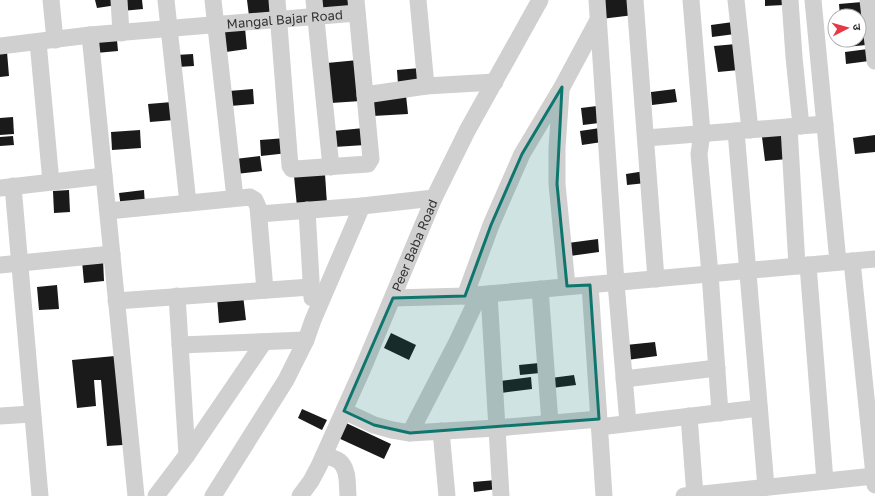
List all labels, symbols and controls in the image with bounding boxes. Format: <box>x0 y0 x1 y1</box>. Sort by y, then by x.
street label: Mangal Bajar Road <box>226 6 343 32</box>
north arrow <box>827 8 867 48</box>
text: उ <box>851 23 864 31</box>
street label: Peer Baba Road <box>388 197 441 294</box>

